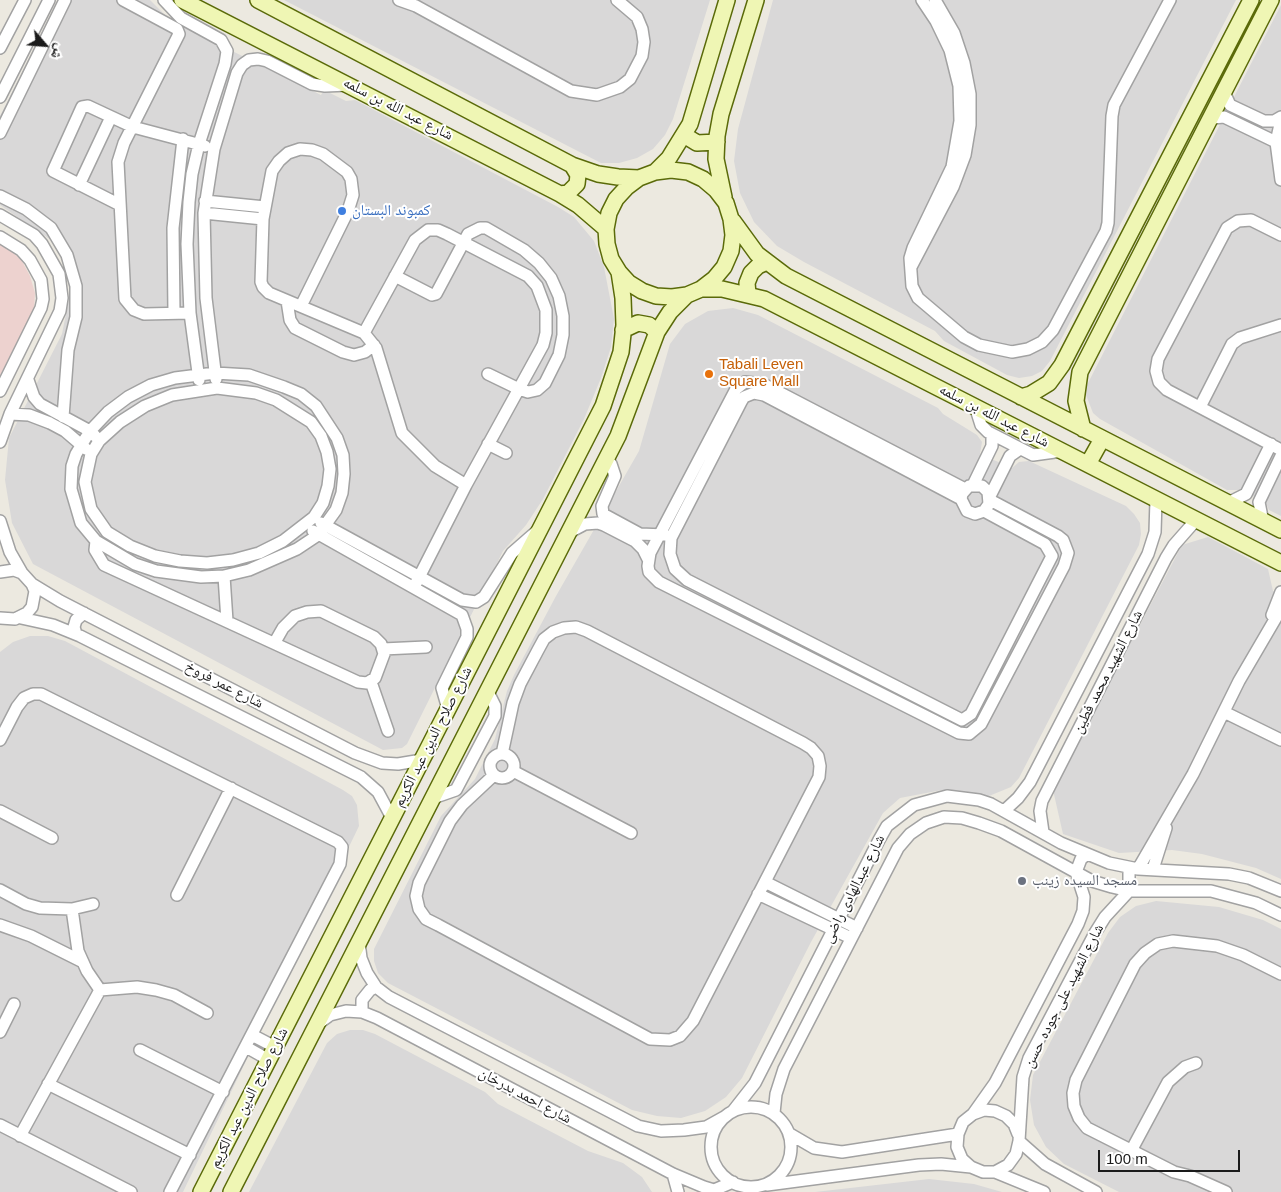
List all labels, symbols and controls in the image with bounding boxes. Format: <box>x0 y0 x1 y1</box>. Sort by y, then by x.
north arrow <box>20 20 70 70</box>
text: ش <box>48 42 69 62</box>
street label: شارع عبد الله بن سلمه <box>340 74 456 144</box>
place label: كمبوند البستان <box>352 202 430 220</box>
marker: كمبوند البستان <box>336 205 348 217</box>
place label: Tabali Leven Square Mall <box>719 356 803 391</box>
marker: Tabali Leven Square Mall <box>703 368 715 380</box>
street label: شارع عبد الله بن سلمه <box>936 381 1052 451</box>
street label: شارع الشهيد محمد فطين <box>1069 607 1147 737</box>
street label: شارع عمر فروخ <box>182 658 266 712</box>
street label: شارع صلاح الدين عبد الكريم <box>390 664 476 810</box>
street label: شارع عبدالهادى راضى <box>819 832 889 946</box>
place label: مسجد السيده زينب <box>1032 872 1137 890</box>
marker: مسجد السيده زينب <box>1016 875 1028 887</box>
street label: شارع الشهيد على جوده حسن <box>1020 921 1108 1071</box>
street label: شارع صلاح الدين عبد الكريم <box>206 1025 292 1171</box>
street label: شارع احمد بدرخان <box>476 1064 574 1128</box>
scale bar <box>1101 1140 1244 1172</box>
text: 100 m <box>1106 1150 1148 1167</box>

